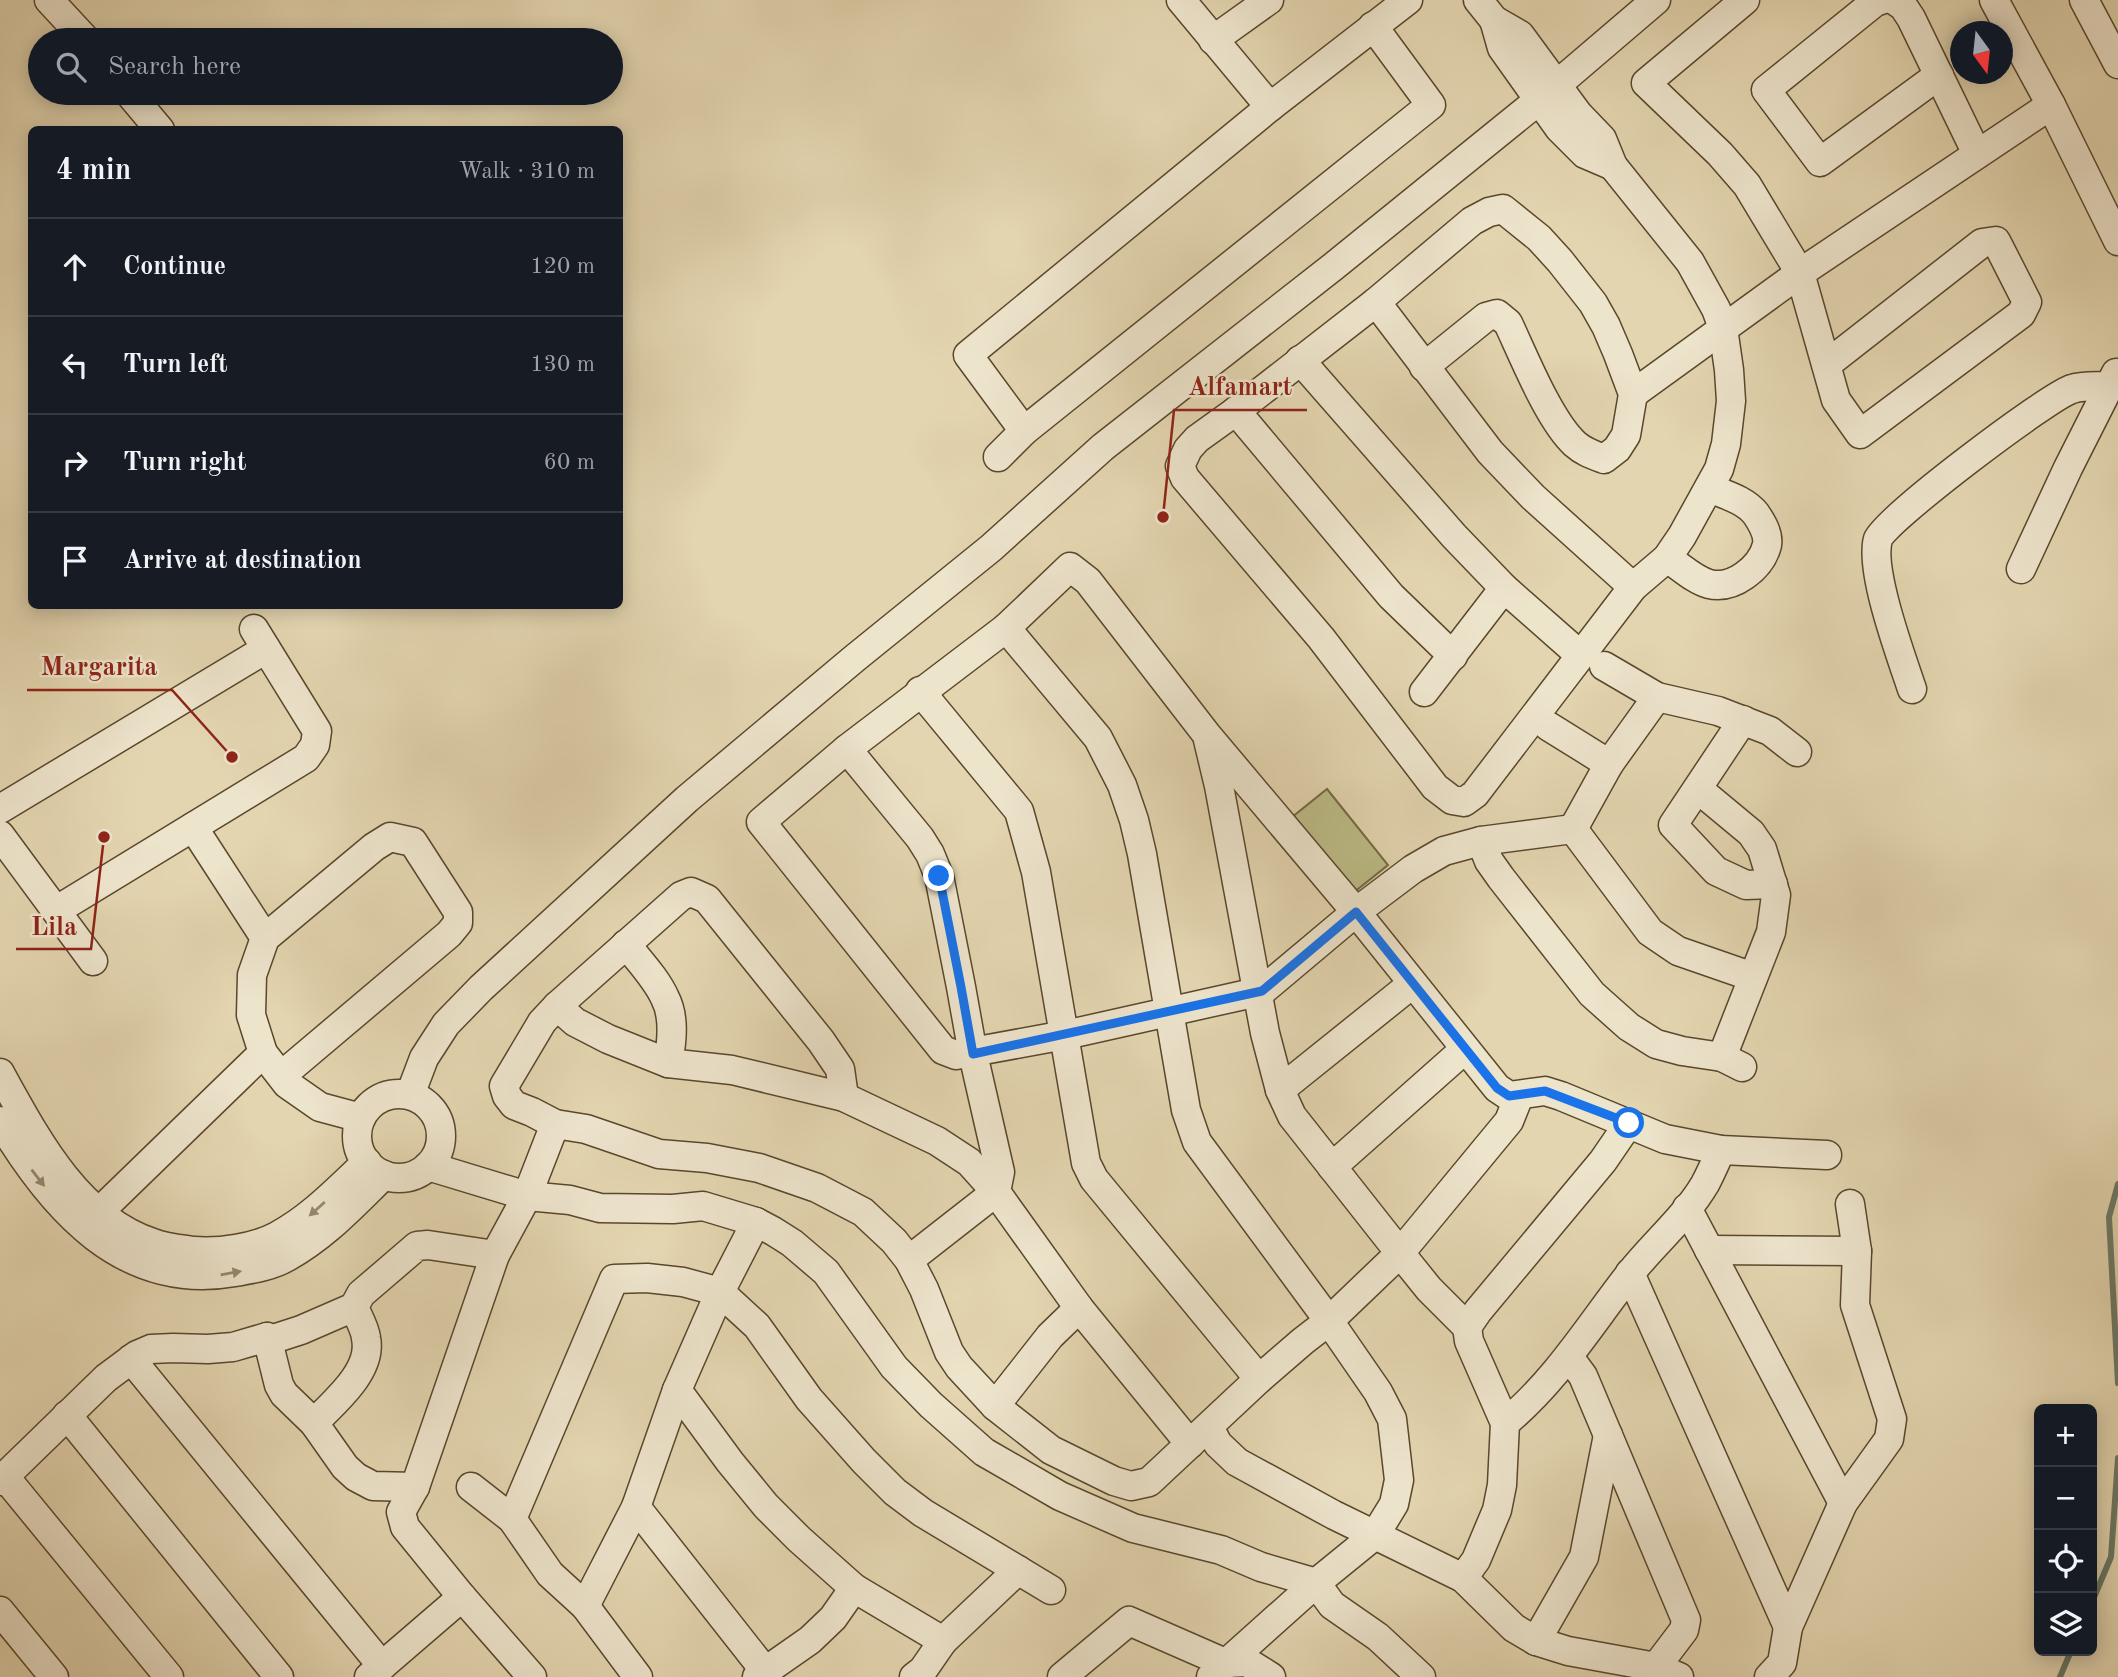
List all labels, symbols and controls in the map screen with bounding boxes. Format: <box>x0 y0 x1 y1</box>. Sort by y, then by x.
north arrow <box>1950 21 2013 84</box>
search box <box>28 28 623 105</box>
icon: search <box>52 48 90 86</box>
text: Search here <box>108 54 241 80</box>
text: 4 min <box>56 156 131 186</box>
text: Walk · 310 m <box>459 160 595 183</box>
icon: ahead <box>56 248 94 286</box>
text: Continue <box>123 254 226 280</box>
text: 120 m <box>530 255 595 278</box>
icon: left <box>56 346 94 384</box>
text: Turn left <box>123 352 228 378</box>
text: 130 m <box>530 353 595 376</box>
callout: Alfamart <box>1174 363 1307 410</box>
text: Alfamart <box>1188 375 1292 401</box>
icon: right <box>56 444 94 482</box>
text: Turn right <box>123 450 246 476</box>
text: 60 m <box>544 451 595 474</box>
icon: arrive <box>56 542 94 580</box>
text: Arrive at destination <box>123 548 362 574</box>
callout: Margarita <box>27 643 172 690</box>
text: Margarita <box>41 655 157 681</box>
route end <box>923 860 954 891</box>
callout: Lila <box>16 902 91 949</box>
text: Lila <box>31 915 77 941</box>
route start <box>1613 1107 1644 1138</box>
one-way arrow <box>30 1168 45 1186</box>
one-way arrow <box>309 1200 326 1216</box>
one-way arrow <box>220 1267 242 1278</box>
map controls <box>2034 1404 2097 1656</box>
button: + <box>2034 1404 2097 1467</box>
button: − <box>2034 1467 2097 1530</box>
button: locate <box>2034 1530 2097 1593</box>
button: layers <box>2034 1593 2097 1656</box>

